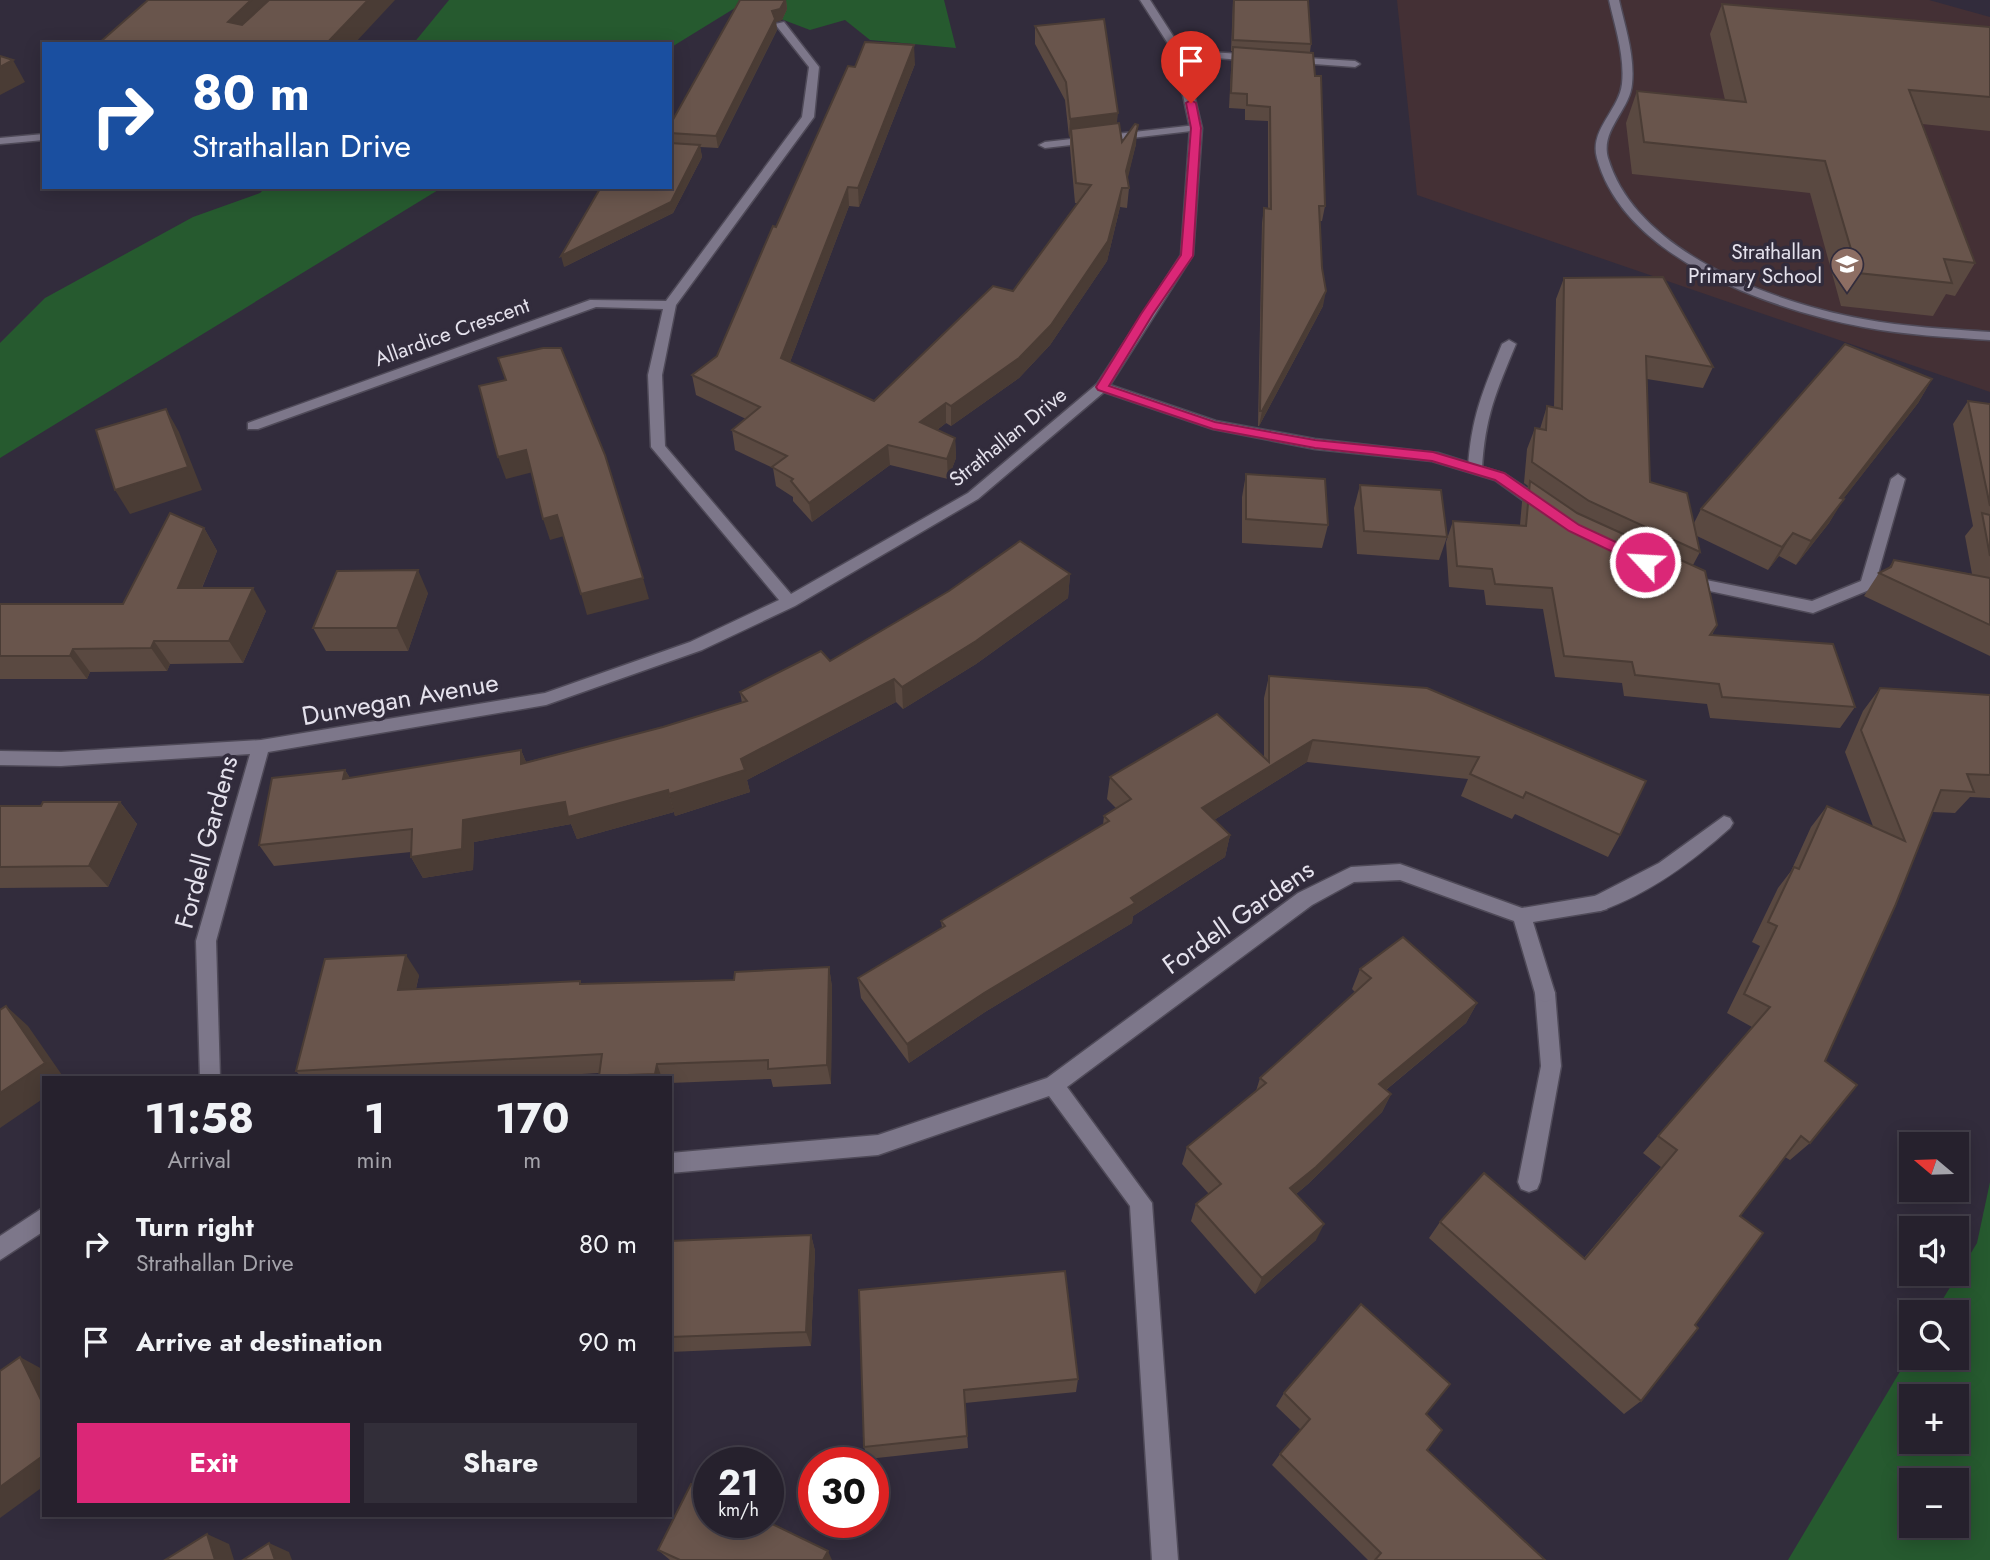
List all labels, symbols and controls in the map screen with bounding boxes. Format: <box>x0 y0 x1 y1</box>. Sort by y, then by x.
pin <box>1161 31 1221 103</box>
icon: arrive <box>1172 42 1210 80</box>
text: 80 m <box>192 58 310 128</box>
icon: right <box>77 70 168 161</box>
text: Strathallan Drive <box>192 123 411 169</box>
place label: Strathallan Primary School <box>1688 237 1822 291</box>
school or university icon: Strathallan Primary School <box>1828 245 1866 294</box>
street label: Allardice Crescent <box>370 290 534 374</box>
street label: Strathallan Drive <box>943 380 1073 494</box>
position arrow <box>1608 525 1682 599</box>
street label: Dunvegan Avenue <box>299 663 501 735</box>
street label: Fordell Gardens <box>165 751 247 933</box>
street label: Fordell Gardens <box>1155 851 1321 983</box>
text: 11:58 <box>144 1088 254 1149</box>
text: 1 <box>364 1088 385 1149</box>
text: 170 <box>495 1088 570 1149</box>
north arrow <box>1899 1132 1969 1202</box>
map controls <box>1899 1132 1969 1538</box>
text: Arrival <box>168 1143 231 1177</box>
text: min <box>357 1143 393 1177</box>
text: m <box>523 1143 541 1177</box>
text: Turn right <box>136 1208 254 1246</box>
button: sound <box>1899 1216 1969 1286</box>
icon: right <box>77 1225 115 1263</box>
text: 80 m <box>579 1225 637 1263</box>
text: Strathallan Drive <box>136 1246 293 1280</box>
button: search <box>1899 1300 1969 1370</box>
icon: arrive <box>77 1323 115 1361</box>
text: Arrive at destination <box>136 1323 383 1361</box>
text: 90 m <box>578 1323 637 1361</box>
button: + <box>1899 1384 1969 1454</box>
button: Exit <box>77 1423 350 1503</box>
button: Share <box>364 1423 637 1503</box>
speed limit sign: 30 <box>798 1447 889 1538</box>
text: 21 <box>718 1458 759 1508</box>
button: − <box>1899 1468 1969 1538</box>
text: km/h <box>718 1497 759 1523</box>

